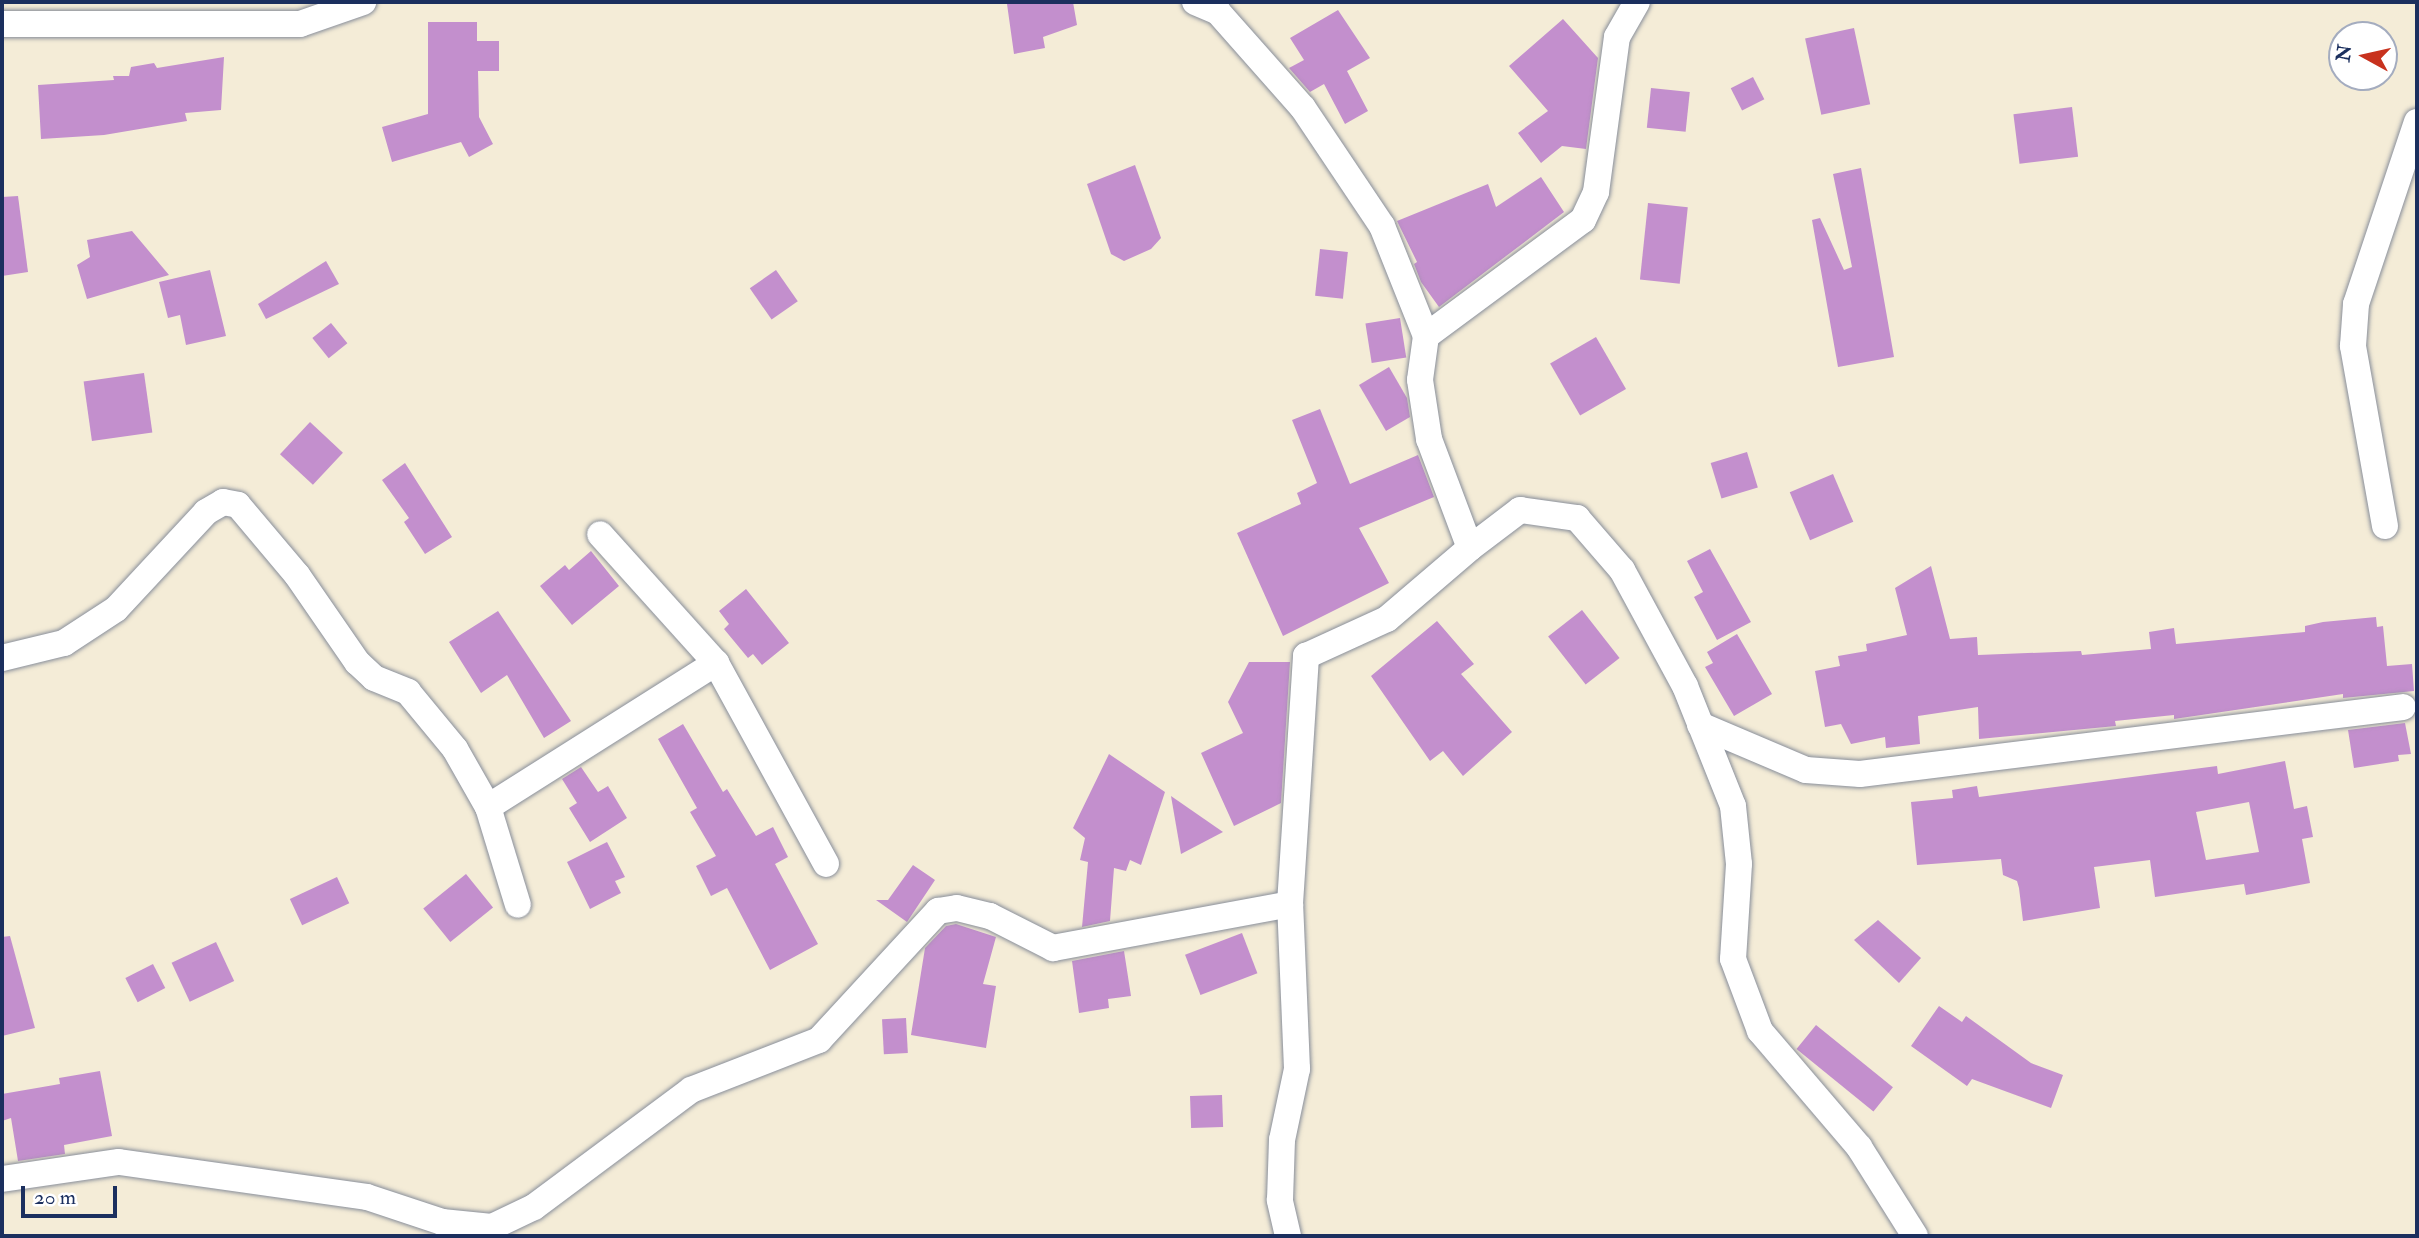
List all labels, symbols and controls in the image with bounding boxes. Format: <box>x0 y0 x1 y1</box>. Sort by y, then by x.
north arrow <box>2328 21 2398 91</box>
text: N <box>2331 43 2357 63</box>
scale bar <box>24 1172 121 1216</box>
text: 20 m <box>34 1184 76 1211</box>

